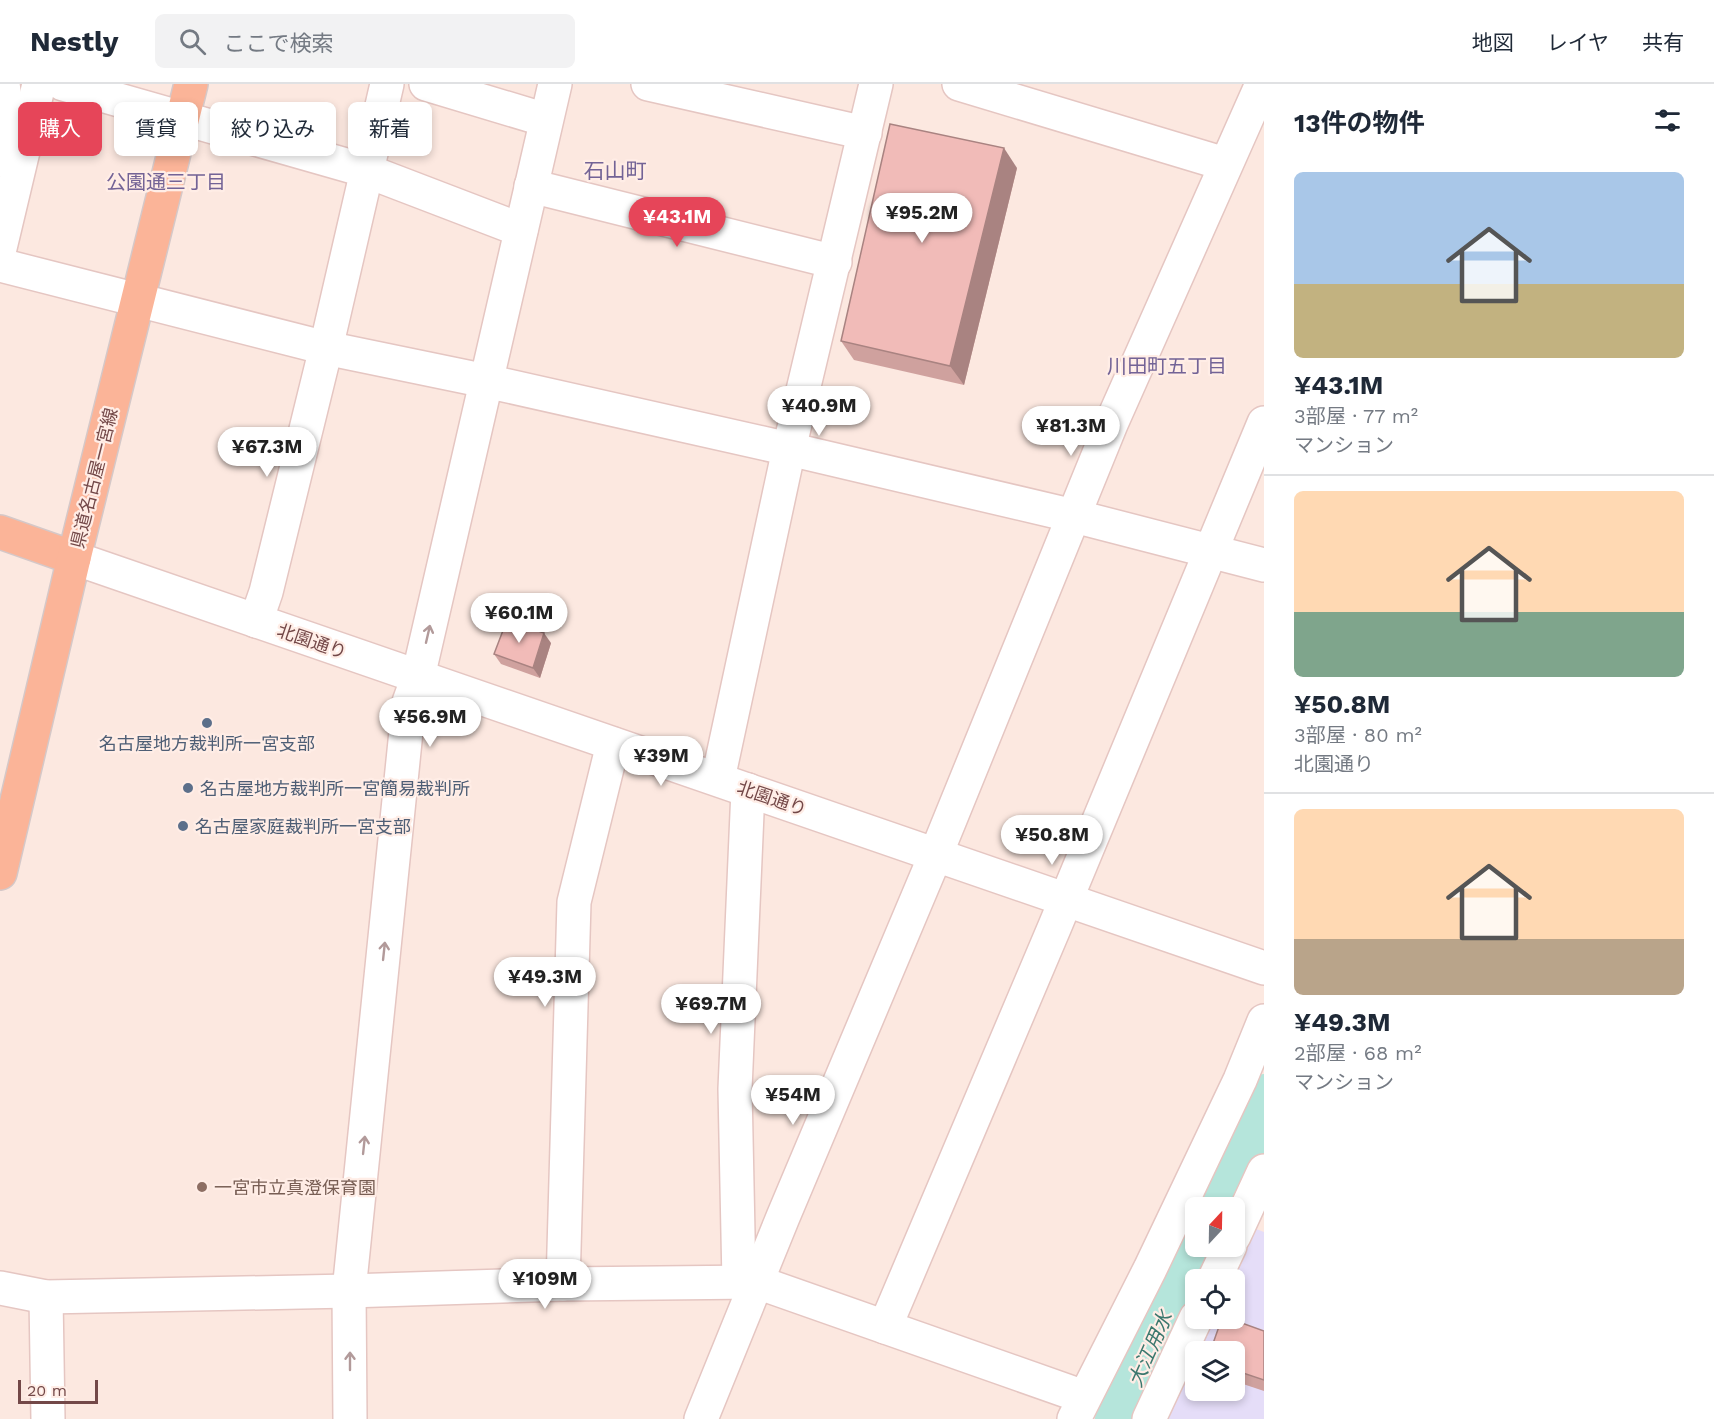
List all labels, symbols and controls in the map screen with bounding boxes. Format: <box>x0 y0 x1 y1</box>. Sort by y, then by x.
search box <box>155 14 575 68</box>
text: Nestly <box>30 25 119 58</box>
icon: search <box>176 25 209 58</box>
text: 地図 <box>1472 30 1514 55</box>
text: レイヤ <box>1547 30 1609 55</box>
text: 共有 <box>1642 30 1684 55</box>
text: ここで検索 <box>224 31 334 56</box>
chip: 購入 <box>18 102 102 156</box>
chip: 賃貸 <box>114 102 198 156</box>
chip: 絞り込み <box>210 102 336 156</box>
chip: 新着 <box>348 102 432 156</box>
icon: filters <box>1651 104 1684 137</box>
text: 13件の物件 <box>1294 108 1425 138</box>
district label: 石山町 <box>584 158 647 183</box>
district label: 公園通三丁目 <box>106 170 226 194</box>
pin: ¥95.2M <box>873 193 971 244</box>
pin: ¥43.1M <box>628 197 726 248</box>
text: ¥95.2M <box>885 200 959 224</box>
text: ¥43.1M <box>643 204 711 228</box>
icon: home <box>1435 211 1543 319</box>
district label: 川田町五丁目 <box>1107 354 1227 378</box>
text: ¥43.1M <box>1294 370 1383 400</box>
pin: ¥40.9M <box>770 386 868 437</box>
text: ¥40.9M <box>781 393 857 417</box>
text: 3部屋 · 77 m² <box>1294 404 1418 428</box>
street label: 県道名古屋一宮線 <box>66 406 122 550</box>
pin: ¥81.3M <box>1022 406 1120 457</box>
text: ¥81.3M <box>1036 413 1106 437</box>
pin: ¥67.3M <box>218 427 316 478</box>
text: マンション <box>1294 433 1394 457</box>
text: ¥67.3M <box>232 434 302 458</box>
icon: home <box>1435 530 1543 638</box>
pin: ¥60.1M <box>470 593 568 644</box>
text: ¥60.1M <box>485 600 553 624</box>
street label: 北園通り <box>275 619 349 663</box>
one-way arrow <box>422 625 434 644</box>
text: ¥50.8M <box>1294 689 1390 719</box>
pin: ¥56.9M <box>381 697 479 748</box>
text: ¥56.9M <box>393 704 467 728</box>
marker: 名古屋地方裁判所一宮支部 <box>200 716 214 730</box>
text: 3部屋 · 80 m² <box>1294 723 1422 747</box>
place label: 名古屋地方裁判所一宮支部 <box>99 733 315 754</box>
pin: ¥39M <box>625 736 697 787</box>
text: ¥39M <box>633 743 689 767</box>
text: 北園通り <box>1294 752 1374 776</box>
street label: 北園通り <box>735 776 809 820</box>
place label: 名古屋地方裁判所一宮簡易裁判所 <box>200 778 470 799</box>
marker: 名古屋地方裁判所一宮簡易裁判所 <box>181 781 195 795</box>
pin: ¥50.8M <box>1003 815 1101 866</box>
place label: 名古屋家庭裁判所一宮支部 <box>195 816 411 837</box>
marker: 名古屋家庭裁判所一宮支部 <box>176 819 190 833</box>
text: ¥50.8M <box>1015 822 1089 846</box>
icon: home <box>1435 848 1543 956</box>
one-way arrow <box>379 942 390 962</box>
pin: ¥49.3M <box>496 957 594 1008</box>
text: ¥49.3M <box>508 964 582 988</box>
pin: ¥69.7M <box>662 984 760 1035</box>
text: ¥69.7M <box>675 991 747 1015</box>
text: ¥49.3M <box>1294 1007 1391 1037</box>
text: 2部屋 · 68 m² <box>1294 1041 1421 1065</box>
text: マンション <box>1294 1070 1394 1094</box>
pin: ¥54M <box>757 1075 829 1126</box>
text: ¥54M <box>765 1082 821 1106</box>
one-way arrow <box>359 1136 370 1156</box>
place label: 一宮市立真澄保育園 <box>214 1177 376 1198</box>
marker: 一宮市立真澄保育園 <box>195 1180 209 1194</box>
north arrow <box>1185 1197 1245 1257</box>
map controls <box>1185 1197 1245 1401</box>
pin: ¥109M <box>503 1259 587 1310</box>
text: ¥109M <box>512 1266 578 1290</box>
button: locate <box>1185 1269 1245 1329</box>
water label: 大江用水 <box>1123 1306 1178 1390</box>
button: layers <box>1185 1341 1245 1401</box>
one-way arrow <box>344 1351 356 1371</box>
scale bar <box>18 1377 98 1404</box>
text: 20 m <box>27 1381 67 1400</box>

